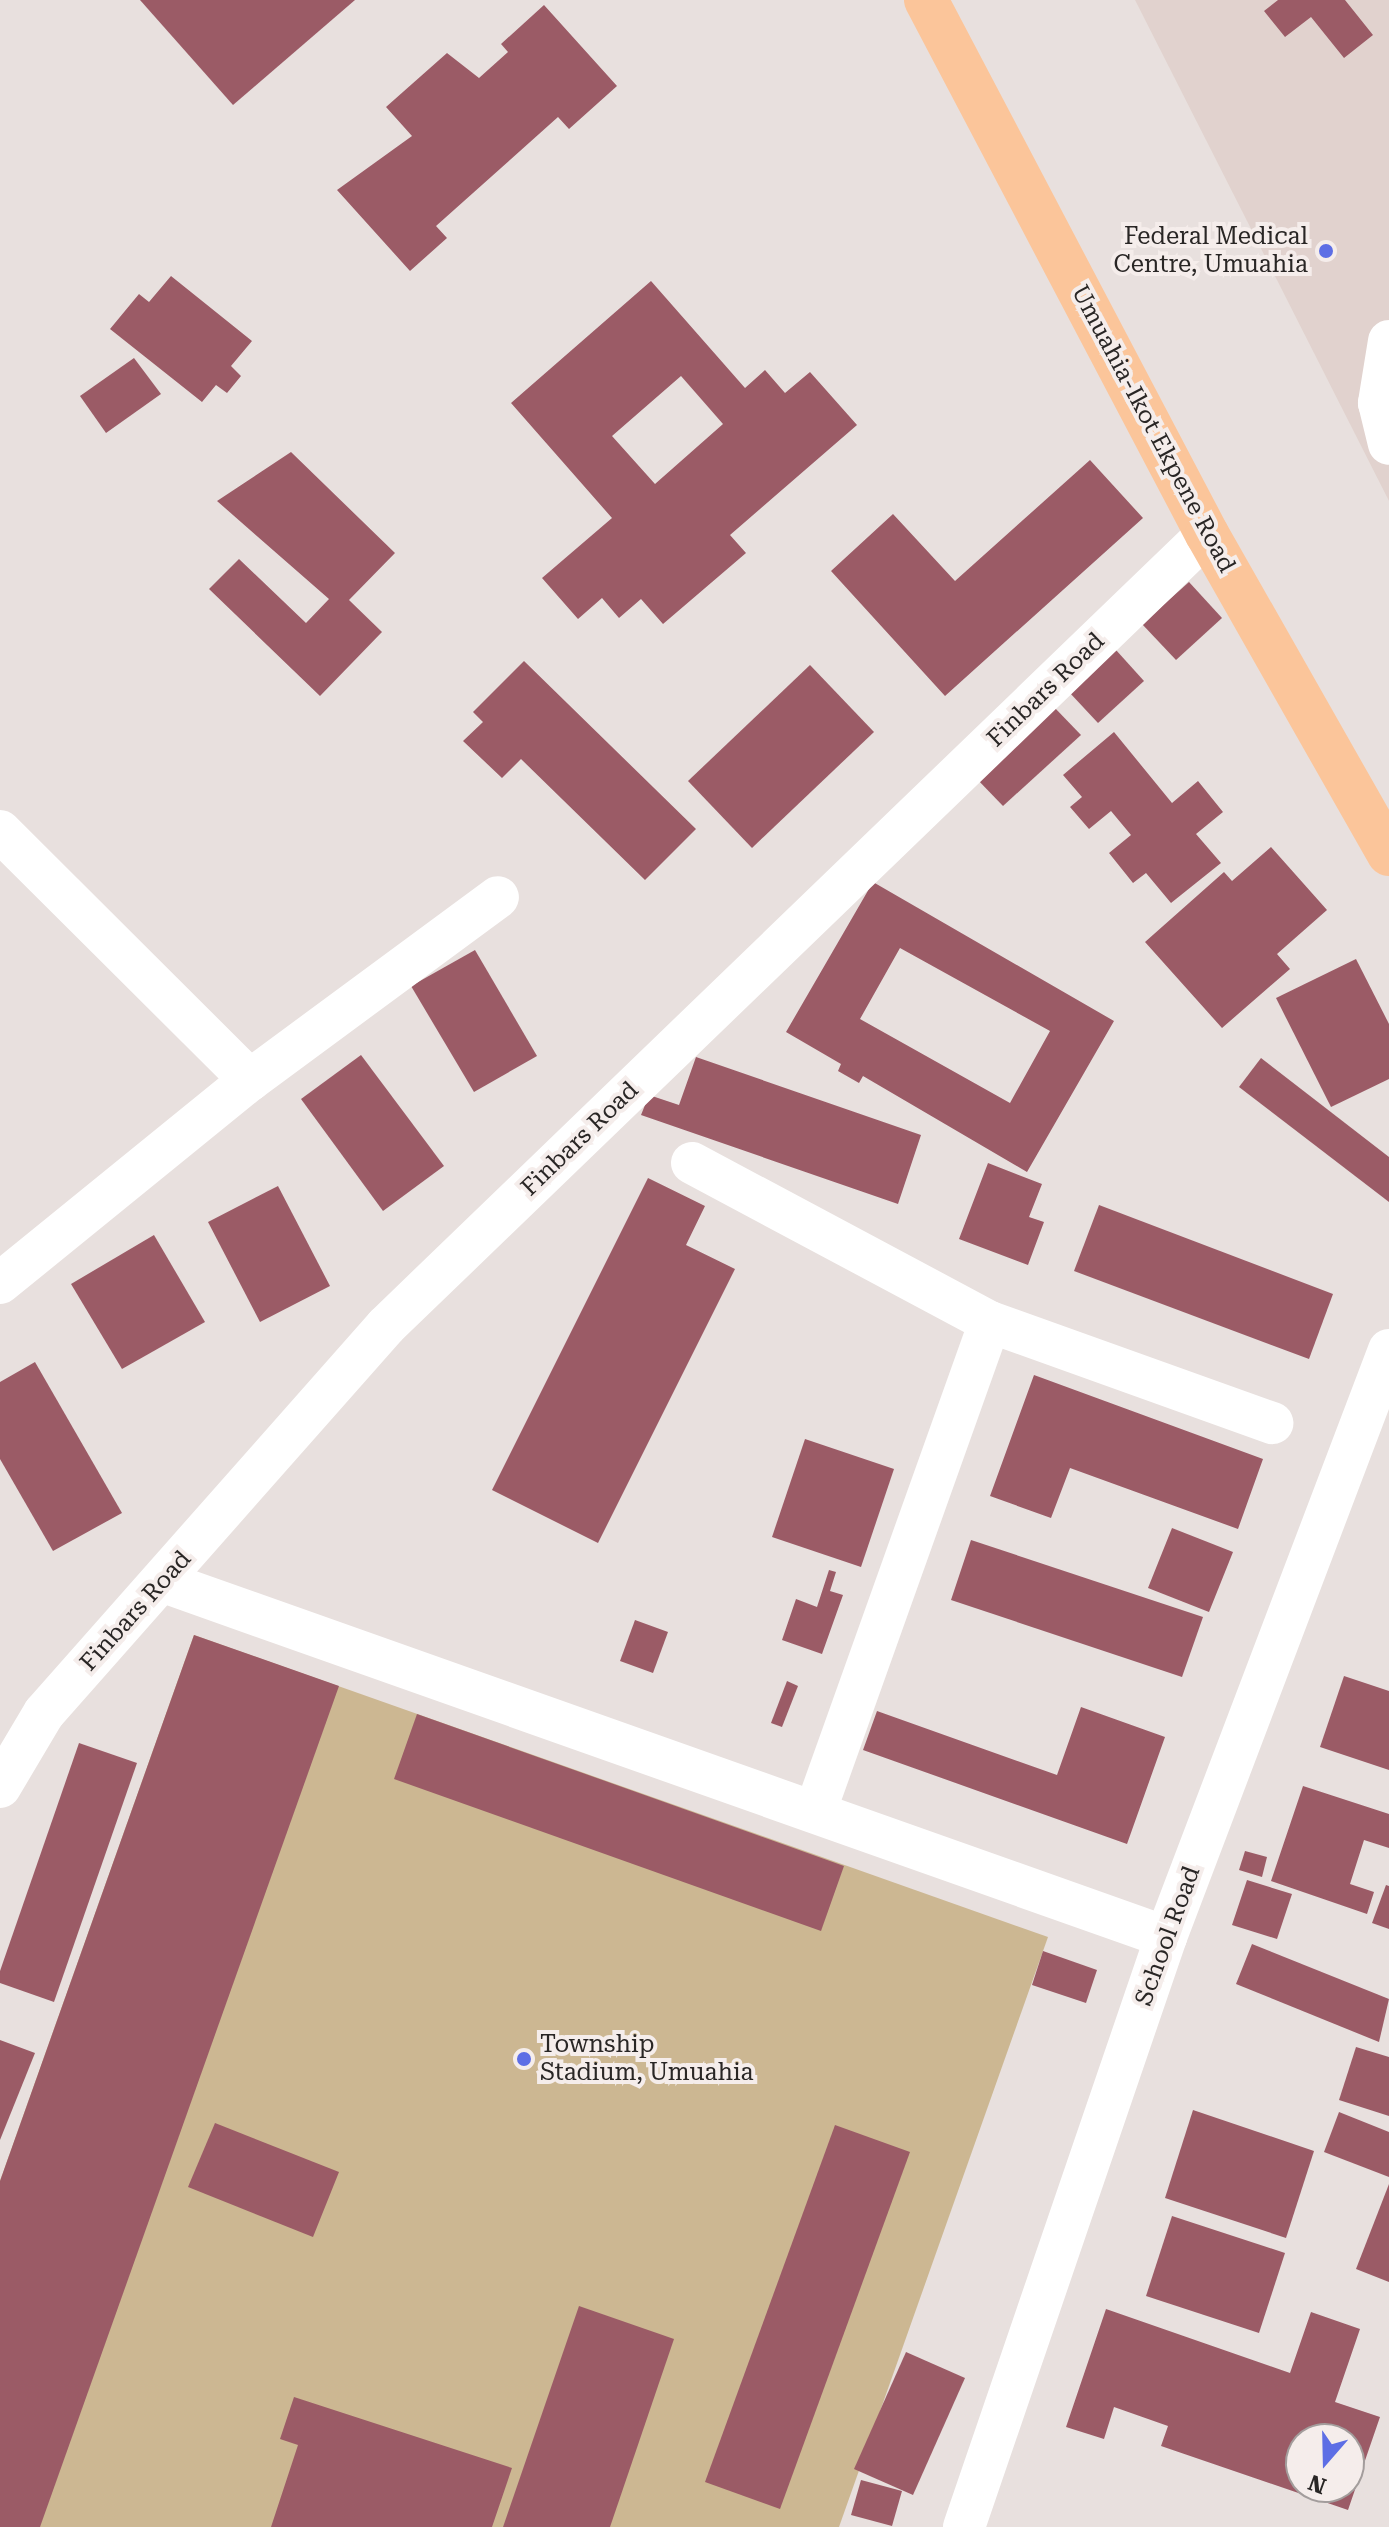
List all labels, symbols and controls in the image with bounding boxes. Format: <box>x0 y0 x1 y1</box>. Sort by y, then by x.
place label: Federal Medical Centre, Umuahia <box>1113 223 1308 279</box>
marker: Federal Medical Centre, Umuahia <box>1315 240 1337 262</box>
street label: Umuahia-Ikot Ekpene Road <box>1065 280 1241 578</box>
street label: Finbars Road <box>981 627 1111 753</box>
street label: Finbars Road <box>515 1076 645 1202</box>
street label: Finbars Road <box>75 1545 197 1677</box>
street label: School Road <box>1129 1862 1207 2010</box>
place label: Township Stadium, Umuahia <box>540 2031 754 2087</box>
marker: Township Stadium, Umuahia <box>515 2050 533 2068</box>
north arrow <box>1285 2423 1365 2503</box>
text: N <box>1305 2470 1330 2499</box>

